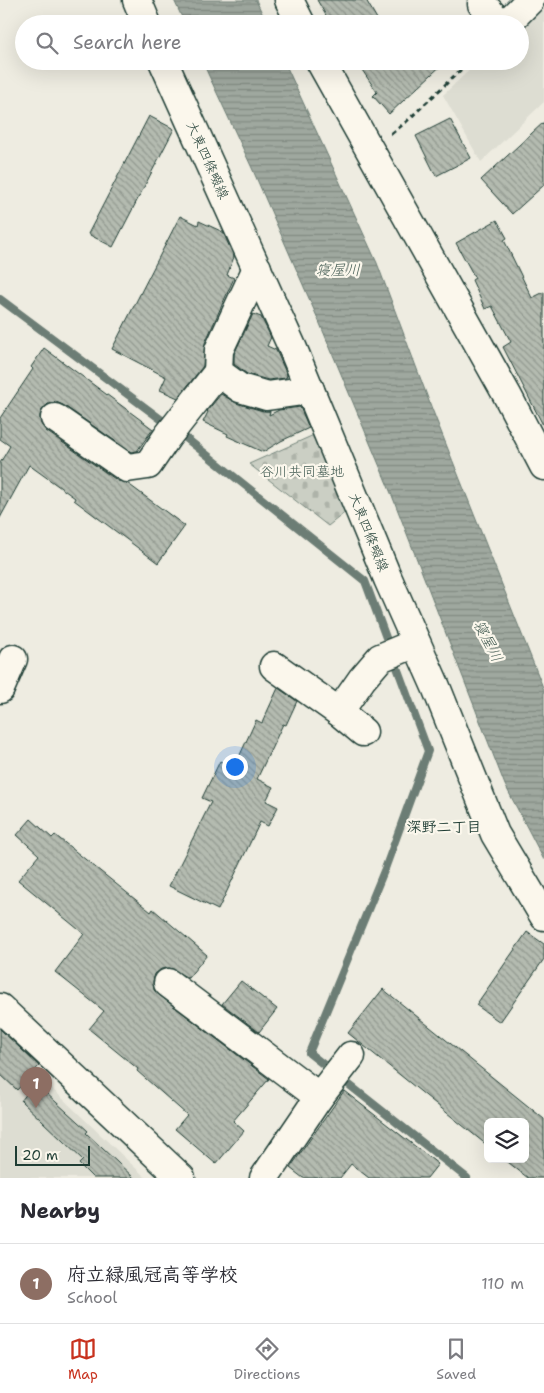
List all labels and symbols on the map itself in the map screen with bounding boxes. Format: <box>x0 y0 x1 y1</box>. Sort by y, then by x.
street label: 大東四條畷線 <box>183 118 233 202</box>
water label: 寝屋川 <box>315 260 361 280</box>
park label: 谷川共同墓地 <box>260 462 344 480</box>
street label: 大東四條畷線 <box>345 490 393 574</box>
water label: 寝屋川 <box>469 616 507 666</box>
your location <box>222 754 248 780</box>
district label: 深野二丁目 <box>406 817 482 837</box>
pin: 1 <box>20 1067 52 1108</box>
scale bar <box>15 1143 90 1166</box>

